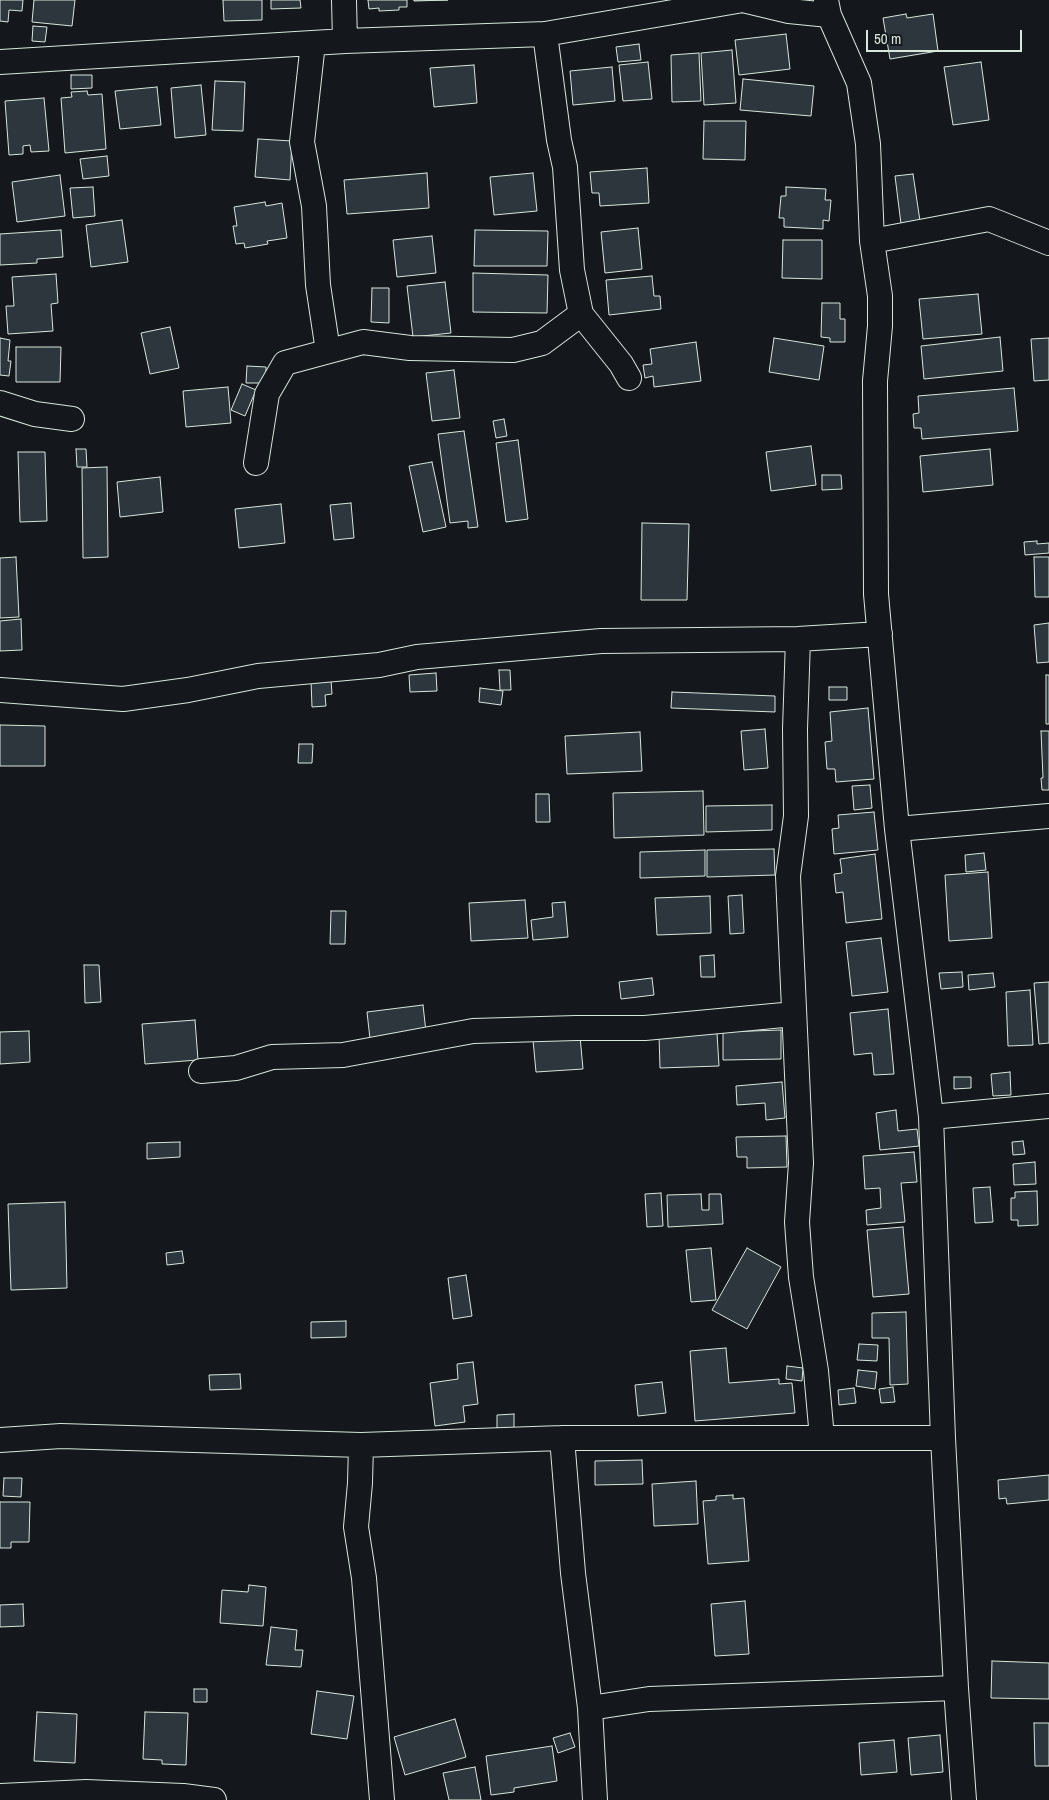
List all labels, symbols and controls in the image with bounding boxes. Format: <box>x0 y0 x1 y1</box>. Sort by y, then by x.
scale bar <box>869 20 1025 52</box>
text: 50 m <box>874 28 901 49</box>

